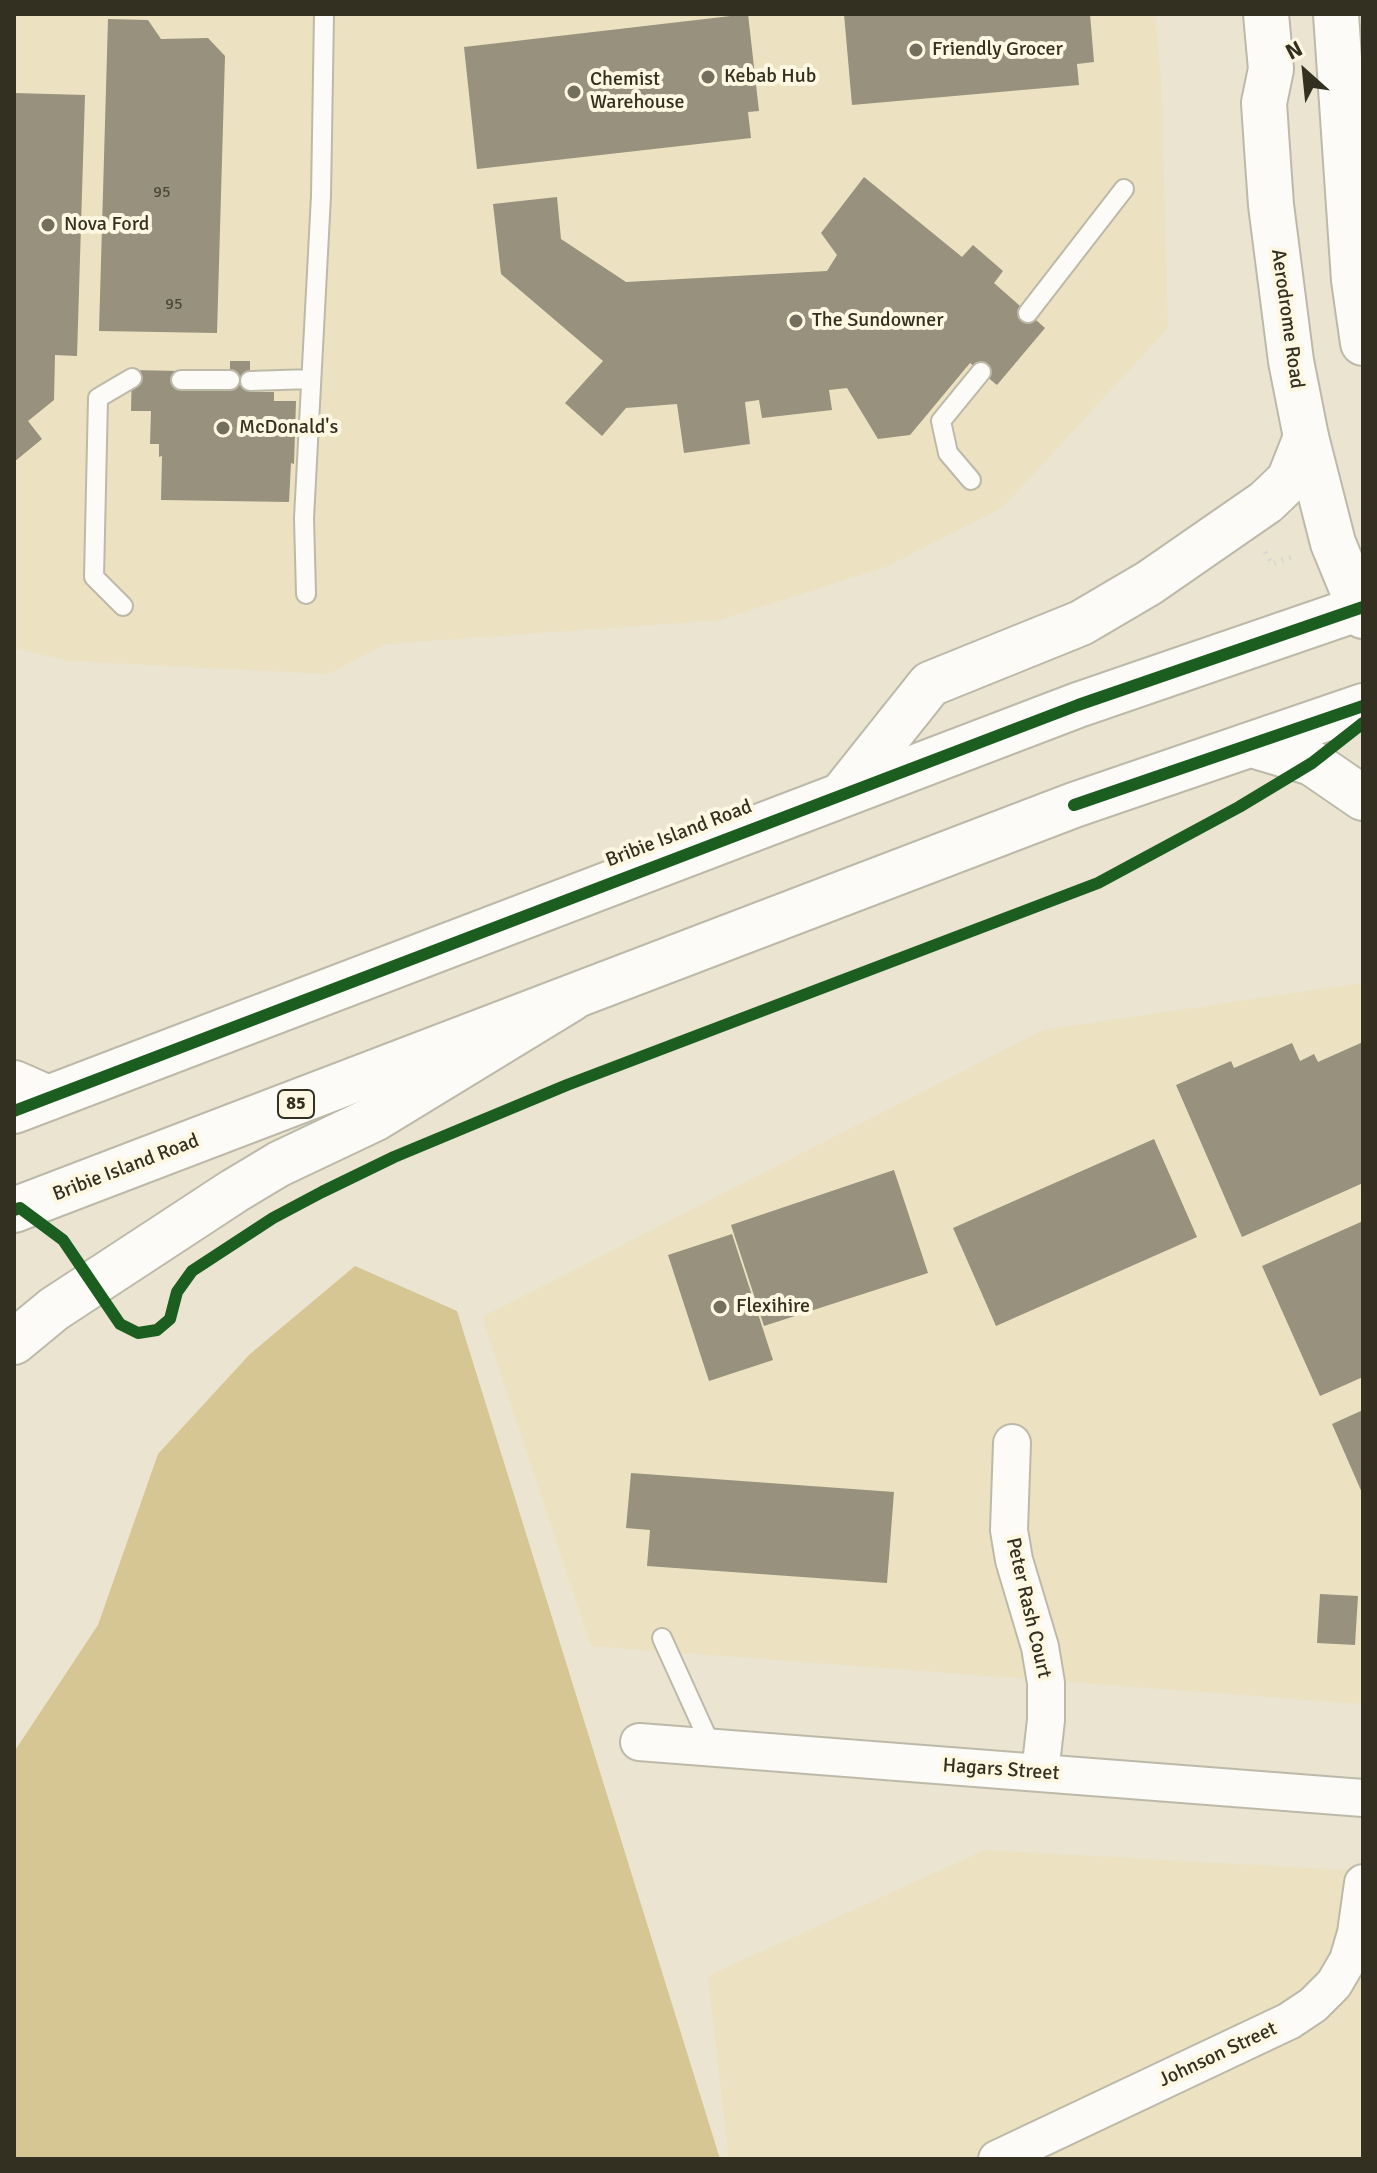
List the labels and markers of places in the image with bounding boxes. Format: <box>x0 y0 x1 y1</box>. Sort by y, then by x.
place label: Friendly Grocer <box>932 38 1063 62</box>
marker: Friendly Grocer <box>907 41 925 59</box>
place label: Kebab Hub <box>724 65 816 89</box>
place label: Chemist Warehouse <box>590 68 684 115</box>
marker: Kebab Hub <box>699 68 717 86</box>
marker: Chemist Warehouse <box>565 83 583 101</box>
place label: Nova Ford <box>64 213 149 237</box>
marker: Nova Ford <box>39 216 57 234</box>
place label: The Sundowner <box>812 309 944 333</box>
marker: The Sundowner <box>787 312 805 330</box>
place label: McDonald's <box>239 416 338 440</box>
marker: McDonald's <box>214 419 232 437</box>
place label: Flexihire <box>736 1295 810 1319</box>
marker: Flexihire <box>711 1298 729 1316</box>

